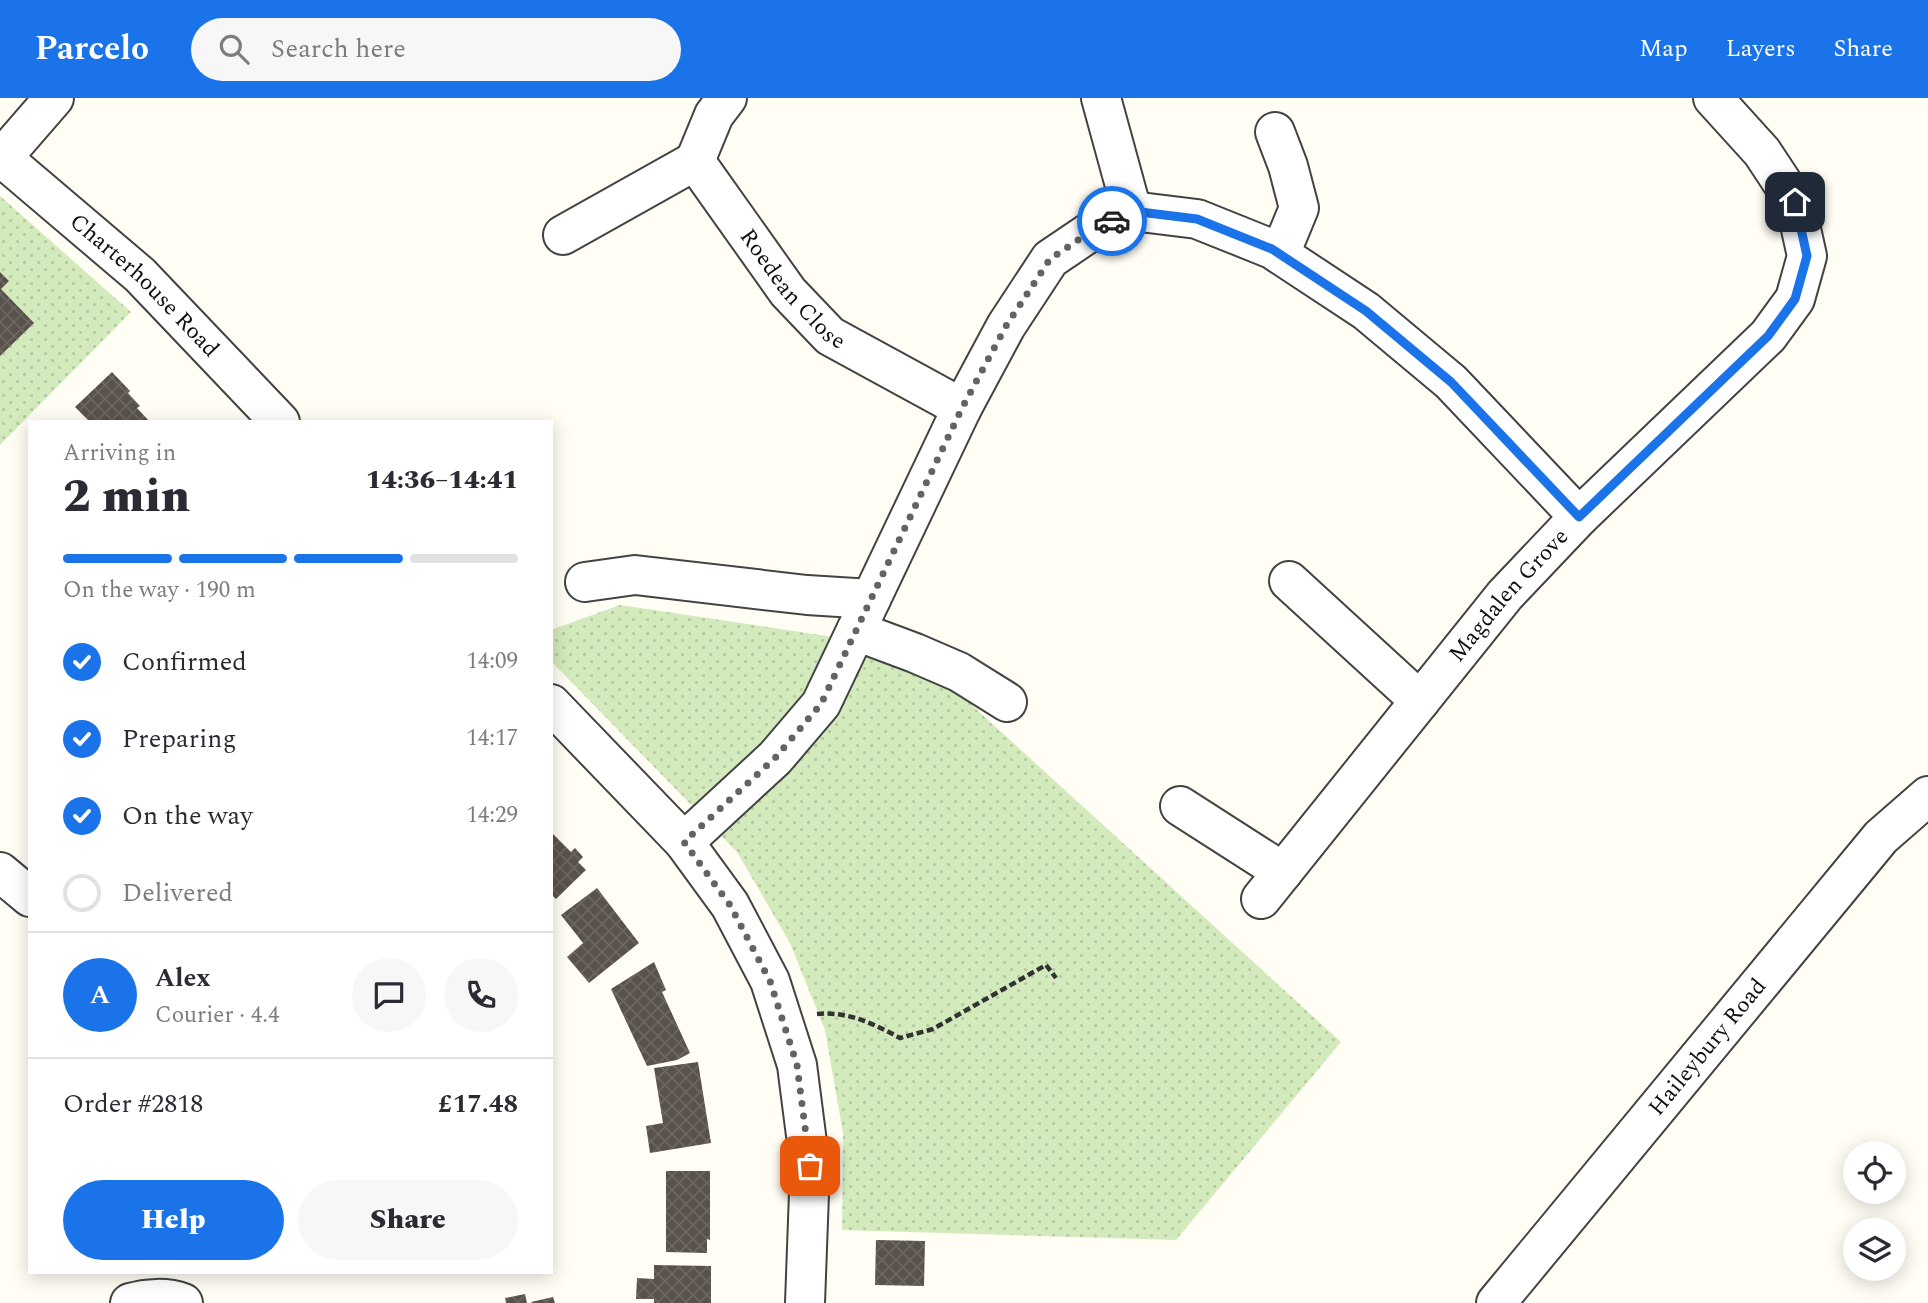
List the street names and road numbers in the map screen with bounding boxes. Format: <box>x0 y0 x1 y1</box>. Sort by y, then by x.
street label: Charterhouse Road <box>62 205 228 366</box>
street label: Roedean Close <box>731 221 852 359</box>
street label: Magdalen Grove <box>1440 520 1577 670</box>
street label: Haileybury Road <box>1640 970 1775 1124</box>

